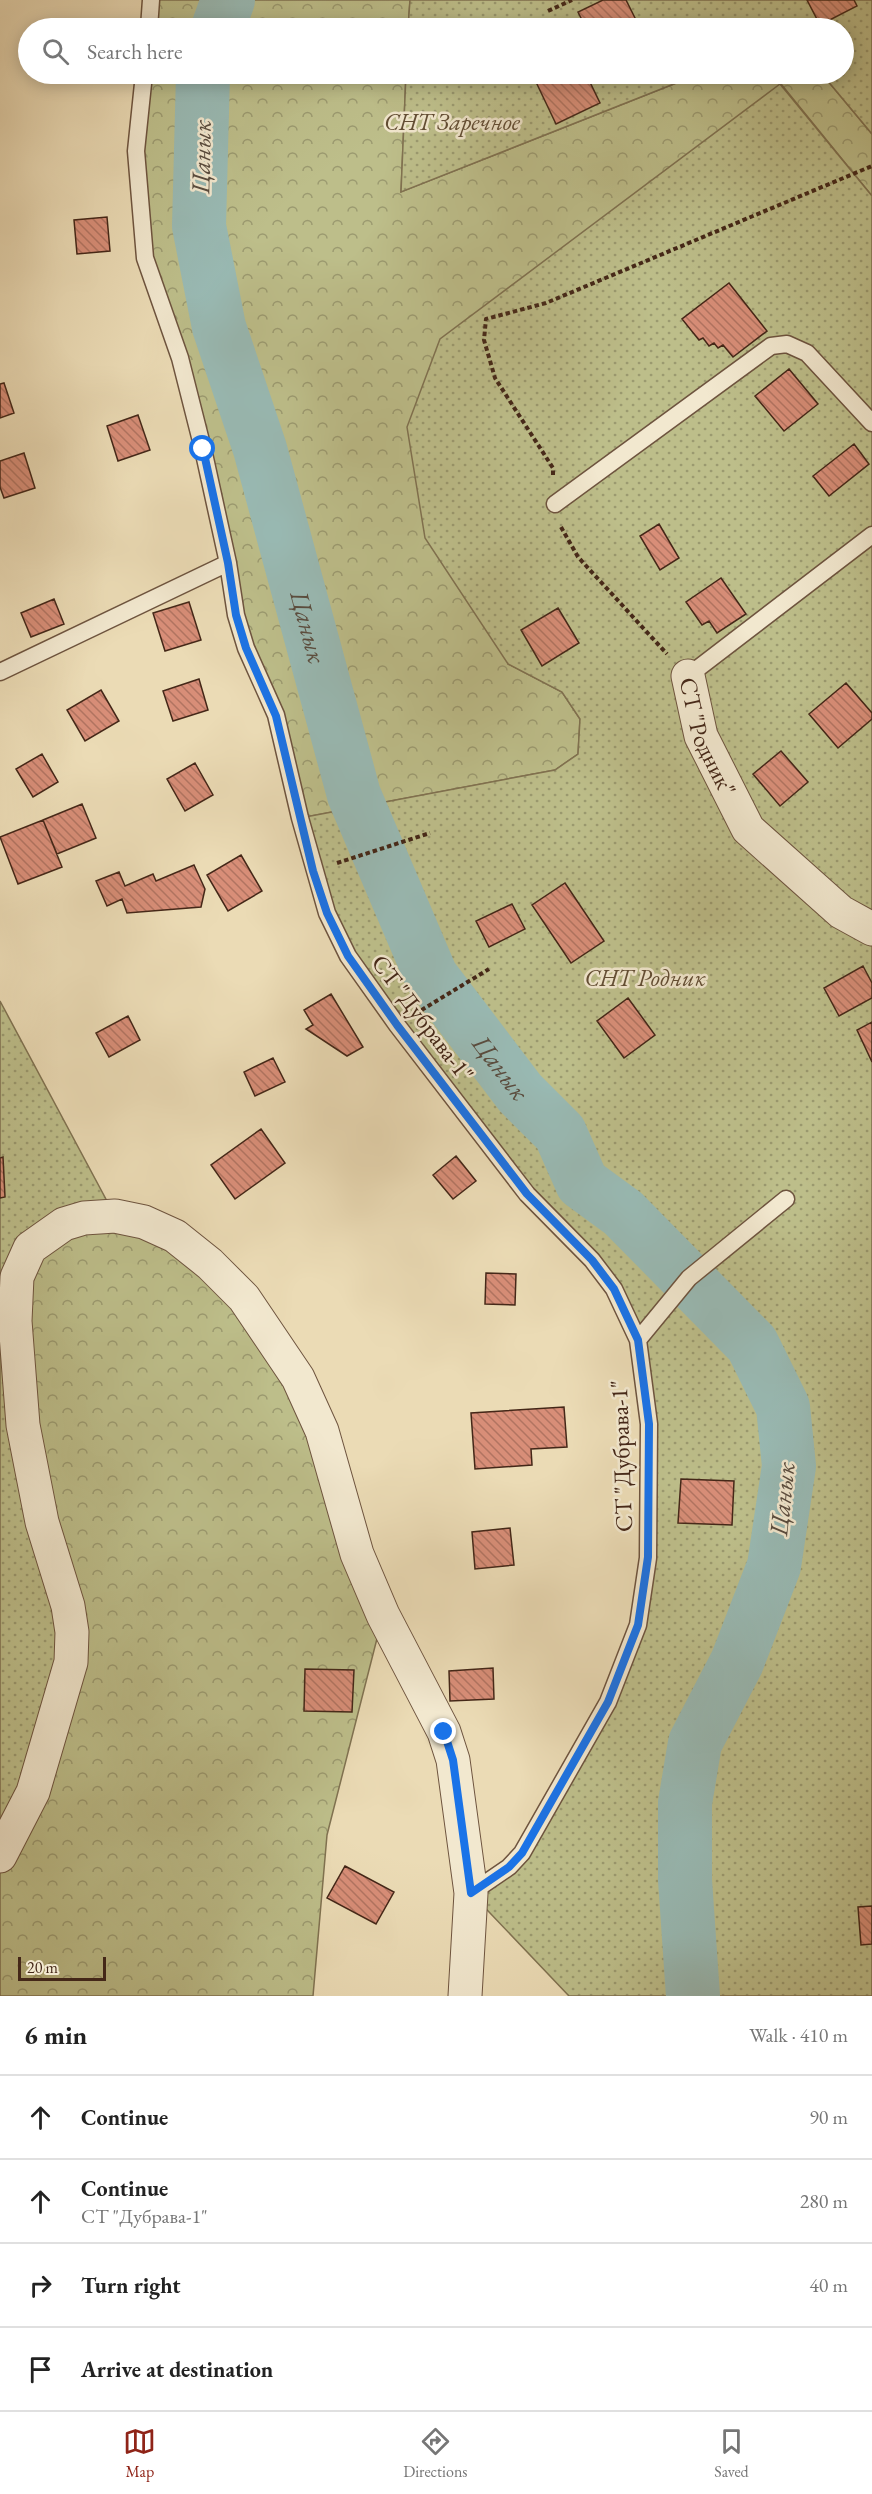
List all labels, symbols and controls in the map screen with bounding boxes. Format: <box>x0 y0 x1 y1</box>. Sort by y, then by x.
search box <box>18 18 854 84</box>
icon: search <box>39 35 72 68</box>
text: Search here <box>87 37 182 66</box>
park label: СНТ Заречное <box>384 106 521 137</box>
water label: Цанык <box>183 119 219 195</box>
route start <box>189 435 215 461</box>
water label: Цанык <box>282 586 335 668</box>
street label: СТ "Родник" <box>673 674 744 801</box>
street label: СТ "Дубрава-1" <box>365 948 481 1088</box>
park label: СНТ Родник <box>584 962 706 993</box>
water label: Цанык <box>464 1027 537 1108</box>
street label: СТ "Дубрава-1" <box>603 1380 639 1532</box>
water label: Цанык <box>761 1460 803 1539</box>
route end <box>430 1718 456 1744</box>
scale bar <box>18 1954 106 1982</box>
text: 20 m <box>27 1957 58 1978</box>
text: 6 min <box>24 2018 87 2052</box>
text: Walk · 410 m <box>749 2022 848 2048</box>
icon: ahead <box>24 2101 57 2134</box>
text: Continue <box>81 2103 168 2132</box>
text: 90 m <box>809 2104 848 2130</box>
text: Continue <box>81 2174 168 2203</box>
icon: ahead <box>24 2185 57 2218</box>
text: 280 m <box>800 2188 848 2214</box>
text: СТ "Дубрава-1" <box>81 2203 208 2229</box>
icon: right <box>24 2269 57 2302</box>
text: Turn right <box>81 2271 180 2300</box>
text: 40 m <box>809 2272 848 2298</box>
icon: arrive <box>24 2353 57 2386</box>
text: Arrive at destination <box>81 2355 273 2384</box>
tab: Map <box>123 2425 156 2482</box>
tab: Directions <box>403 2425 468 2482</box>
tab: Saved <box>714 2425 749 2482</box>

